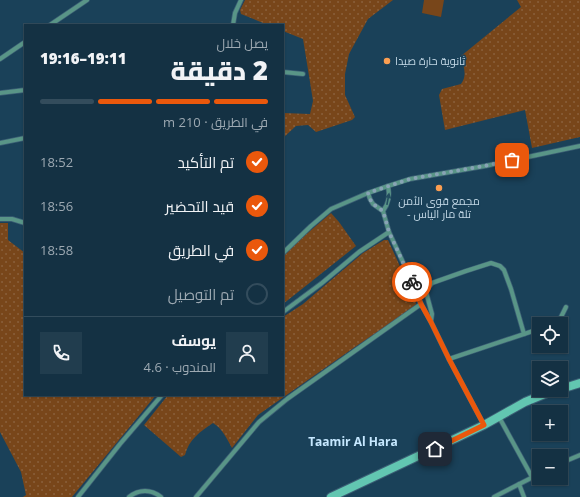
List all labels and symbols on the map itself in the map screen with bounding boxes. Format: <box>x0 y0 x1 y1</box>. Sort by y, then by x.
place label: ثانوية حارة صيدا <box>395 53 465 68</box>
marker: ثانوية حارة صيدا <box>382 56 392 66</box>
pin <box>495 143 529 177</box>
marker: مجمع قوى الأمن - تلة مار الياس <box>434 183 444 193</box>
one-way arrow <box>385 193 391 205</box>
place label: مجمع قوى الأمن - تلة مار الياس <box>398 193 480 221</box>
courier <box>392 262 432 302</box>
pin <box>418 432 452 466</box>
district label: Taamir Al Hara <box>308 433 398 450</box>

